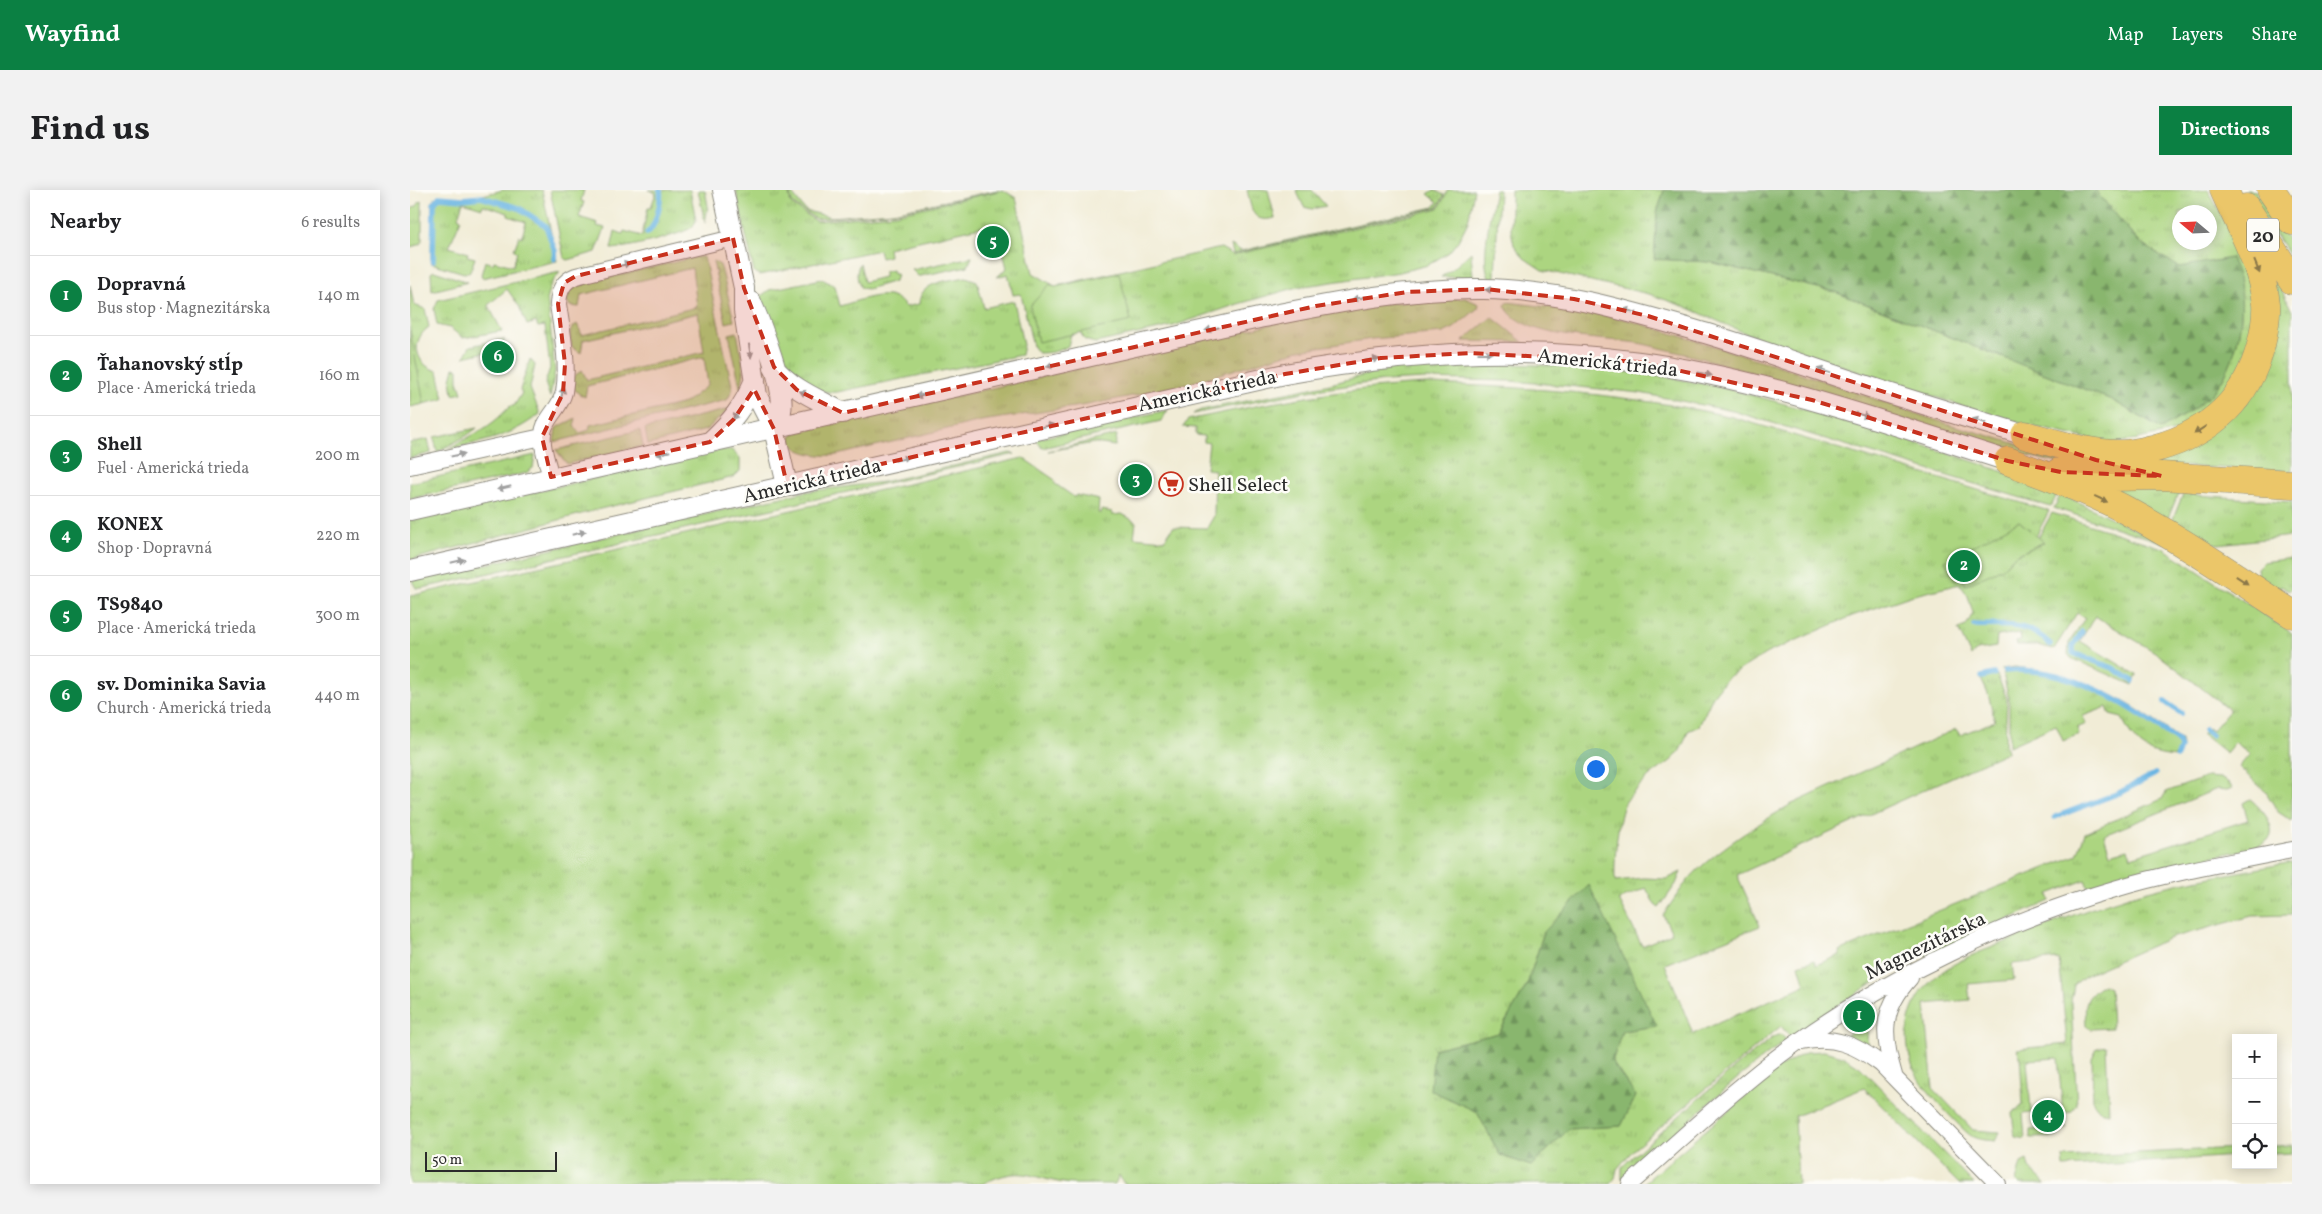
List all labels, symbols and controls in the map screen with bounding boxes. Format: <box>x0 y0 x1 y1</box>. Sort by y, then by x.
text: Wayfind <box>25 18 120 52</box>
text: Map <box>2107 23 2143 48</box>
text: Layers <box>2171 23 2223 48</box>
text: Share <box>2251 23 2297 48</box>
text: Find us <box>30 106 150 154</box>
button: Directions <box>2159 106 2292 155</box>
north arrow <box>2172 205 2217 250</box>
text: Nearby <box>50 208 121 237</box>
text: 6 results <box>301 212 360 234</box>
road number: 20 <box>2247 218 2279 252</box>
pin: 5 <box>977 223 1009 261</box>
one-way arrow <box>2253 260 2261 274</box>
one-way arrow <box>616 261 631 269</box>
text: Dopravná <box>97 272 186 298</box>
text: 1 <box>63 285 69 307</box>
text: 140 m <box>318 285 360 307</box>
one-way arrow <box>1483 285 1499 293</box>
one-way arrow <box>1351 295 1367 303</box>
text: Bus stop · Magnezitárska <box>97 298 270 320</box>
one-way arrow <box>1622 307 1637 315</box>
one-way arrow <box>1204 325 1219 333</box>
pin: 6 <box>482 338 514 376</box>
street label: Americká trieda <box>1536 343 1679 385</box>
one-way arrow <box>746 344 754 360</box>
one-way arrow <box>1477 349 1493 357</box>
text: Ťahanovský stĺp <box>97 352 243 378</box>
one-way arrow <box>1364 355 1380 363</box>
one-way arrow <box>1046 361 1061 369</box>
street label: Americká trieda <box>1135 364 1279 420</box>
text: 2 <box>62 365 70 387</box>
text: 160 m <box>319 365 360 387</box>
one-way arrow <box>1816 367 1831 375</box>
one-way arrow <box>1697 371 1713 379</box>
text: Place · Americká trieda <box>97 378 256 400</box>
one-way arrow <box>558 386 566 401</box>
one-way arrow <box>799 389 813 397</box>
one-way arrow <box>914 391 929 399</box>
one-way arrow <box>732 407 742 421</box>
one-way arrow <box>1855 412 1870 420</box>
one-way arrow <box>1971 417 1986 425</box>
one-way arrow <box>1039 422 1054 430</box>
one-way arrow <box>2193 425 2206 434</box>
text: Shell <box>97 432 142 458</box>
text: 3 <box>62 445 70 467</box>
text: 200 m <box>315 445 360 467</box>
one-way arrow <box>654 449 670 457</box>
one-way arrow <box>450 451 465 459</box>
street label: Americká trieda <box>741 452 884 511</box>
one-way arrow <box>895 455 910 463</box>
text: Fuel · Americká trieda <box>97 458 249 480</box>
pin: 3 <box>1120 461 1152 499</box>
supermarket icon: Shell Select <box>1158 471 1184 497</box>
place label: Shell Select <box>1188 472 1288 500</box>
one-way arrow <box>497 484 512 492</box>
one-way arrow <box>2094 495 2108 503</box>
text: KONEX <box>97 512 163 538</box>
text: 4 <box>61 525 71 547</box>
text: 220 m <box>316 525 360 547</box>
one-way arrow <box>572 529 587 537</box>
text: Shop · Dopravná <box>97 538 212 560</box>
pin: 2 <box>1948 547 1980 585</box>
one-way arrow <box>450 557 465 565</box>
one-way arrow <box>2235 575 2248 585</box>
text: TS9840 <box>97 592 163 618</box>
text: 5 <box>62 605 70 627</box>
text: 300 m <box>315 605 360 627</box>
text: Place · Americká trieda <box>97 618 256 640</box>
text: sv. Dominika Savia <box>97 672 266 698</box>
text: 6 <box>62 685 70 707</box>
text: 440 m <box>314 685 360 707</box>
text: Church · Americká trieda <box>97 698 271 720</box>
your location <box>1583 756 1609 782</box>
street label: Magnezitárska <box>1861 905 1991 988</box>
pin: 1 <box>1843 997 1875 1035</box>
map controls <box>2232 1034 2277 1169</box>
button: + <box>2232 1034 2277 1079</box>
button: − <box>2232 1079 2277 1124</box>
pin: 4 <box>2032 1097 2064 1135</box>
button: locate <box>2232 1124 2277 1169</box>
scale bar <box>425 1149 558 1172</box>
text: 50 m <box>432 1151 462 1170</box>

